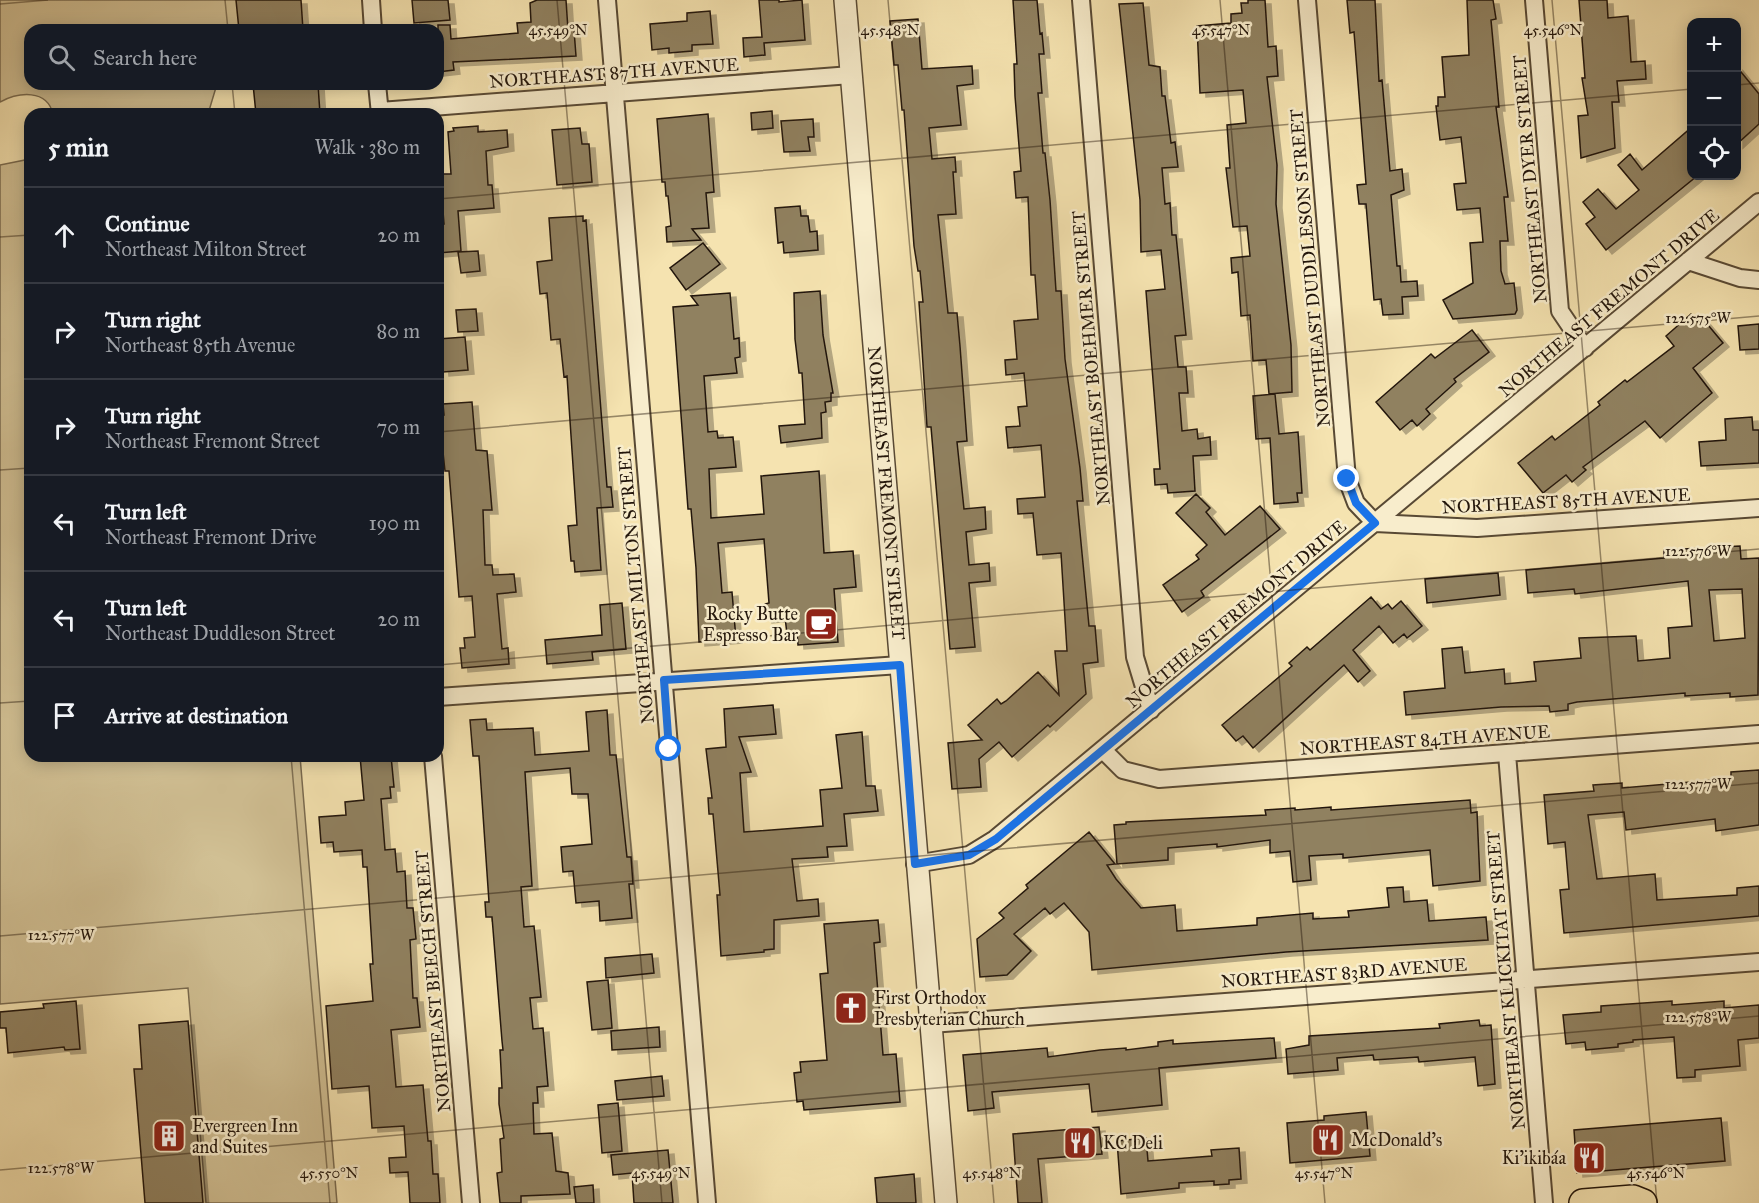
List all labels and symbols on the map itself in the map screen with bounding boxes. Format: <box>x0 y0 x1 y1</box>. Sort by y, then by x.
text: 45.549°N <box>529 21 588 39</box>
text: 45.548°N <box>861 21 920 39</box>
text: 45.547°N <box>1192 21 1250 39</box>
text: 45.546°N <box>1524 21 1583 39</box>
street label: NORTHEAST 87TH AVENUE <box>489 53 740 93</box>
street label: NORTHEAST DYER STREET <box>1508 54 1552 304</box>
street label: NORTHEAST DUDDLESON STREET <box>1285 108 1335 428</box>
street label: NORTHEAST FREMONT DRIVE <box>1494 204 1724 402</box>
street label: NORTHEAST BOEHMER STREET <box>1067 210 1115 506</box>
text: 122.575°W <box>1665 309 1732 327</box>
street label: NORTHEAST FREMONT STREET <box>863 345 910 641</box>
street label: NORTHEAST MILTON STREET <box>613 446 659 724</box>
route end <box>1333 465 1359 491</box>
street label: NORTHEAST 85TH AVENUE <box>1441 483 1691 518</box>
street label: NORTHEAST FREMONT DRIVE <box>1121 515 1351 713</box>
text: 122.576°W <box>1665 542 1732 560</box>
place label: Rocky Butte Espresso Bar <box>703 603 798 646</box>
cafe icon: Rocky Butte Espresso Bar <box>803 606 839 642</box>
street label: NORTHEAST 84TH AVENUE <box>1299 720 1551 760</box>
route start <box>655 735 681 761</box>
text: 122.577°W <box>1665 775 1732 793</box>
street label: NORTHEAST KLICKITAT STREET <box>1482 830 1530 1130</box>
street label: NORTHEAST BEECH STREET <box>411 849 455 1113</box>
text: 122.577°W <box>28 926 95 944</box>
street label: NORTHEAST 83RD AVENUE <box>1220 953 1468 993</box>
place label: First Orthodox Presbyterian Church <box>874 987 1025 1030</box>
church icon: First Orthodox Presbyterian Church <box>833 990 869 1026</box>
text: 122.578°W <box>1665 1008 1732 1026</box>
place label: Evergreen Inn and Suites <box>192 1115 298 1158</box>
building icon: Evergreen Inn and Suites <box>151 1118 187 1154</box>
restaurant icon: McDonald's <box>1310 1122 1346 1158</box>
restaurant icon: KC Deli <box>1062 1125 1098 1161</box>
place label: McDonald's <box>1351 1129 1442 1151</box>
place label: KC Deli <box>1103 1132 1163 1154</box>
restaurant icon: Ki’ikibáa <box>1571 1140 1607 1176</box>
place label: Ki’ikibáa <box>1502 1147 1566 1169</box>
text: 122.578°W <box>28 1159 95 1177</box>
text: 45.550°N <box>300 1164 359 1182</box>
text: 45.549°N <box>632 1164 691 1182</box>
text: 45.548°N <box>963 1164 1022 1182</box>
text: 45.547°N <box>1295 1164 1353 1182</box>
text: 45.546°N <box>1627 1164 1686 1182</box>

